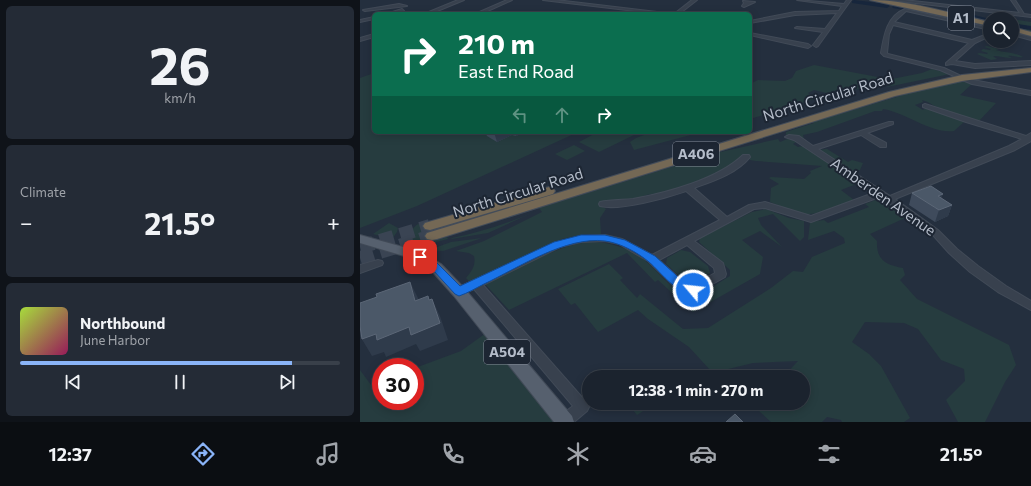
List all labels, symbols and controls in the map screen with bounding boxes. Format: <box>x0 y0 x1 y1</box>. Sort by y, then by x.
road number: A1 <box>948 6 974 30</box>
map controls <box>983 12 1019 48</box>
button: search <box>983 12 1019 48</box>
text: 210 m <box>458 26 535 60</box>
icon: right <box>392 28 444 80</box>
text: 26 <box>149 32 211 96</box>
text: East End Road <box>458 60 574 82</box>
street label: North Circular Road <box>760 68 895 124</box>
text: km/h <box>164 90 196 106</box>
icon: left <box>509 104 531 126</box>
icon: ahead <box>551 104 573 126</box>
icon: right <box>593 104 615 126</box>
road number: A406 <box>673 142 719 166</box>
street label: Amberden Avenue <box>828 153 940 239</box>
street label: North Circular Road <box>450 164 585 220</box>
text: Climate <box>20 184 66 200</box>
text: 21.5° <box>144 204 215 241</box>
text: − <box>20 209 33 236</box>
text: + <box>327 209 340 236</box>
pin <box>403 240 437 274</box>
icon: arrive <box>409 246 431 268</box>
position arrow <box>672 269 714 311</box>
text: Northbound <box>80 314 165 332</box>
text: June Harbor <box>80 332 150 348</box>
road number: A504 <box>484 340 530 364</box>
speed limit sign: 30 <box>372 358 424 410</box>
icon: previous <box>62 371 84 393</box>
icon: pause <box>169 371 191 393</box>
icon: next <box>276 371 298 393</box>
text: 12:38 · 1 min · 270 m <box>629 381 763 399</box>
icon: directions <box>189 440 217 468</box>
icon: music <box>314 440 342 468</box>
icon: phone <box>439 440 467 468</box>
icon: climate <box>564 440 592 468</box>
icon: car <box>689 440 717 468</box>
icon: filters <box>815 440 843 468</box>
text: 12:37 <box>49 443 92 465</box>
text: 21.5° <box>940 443 982 465</box>

